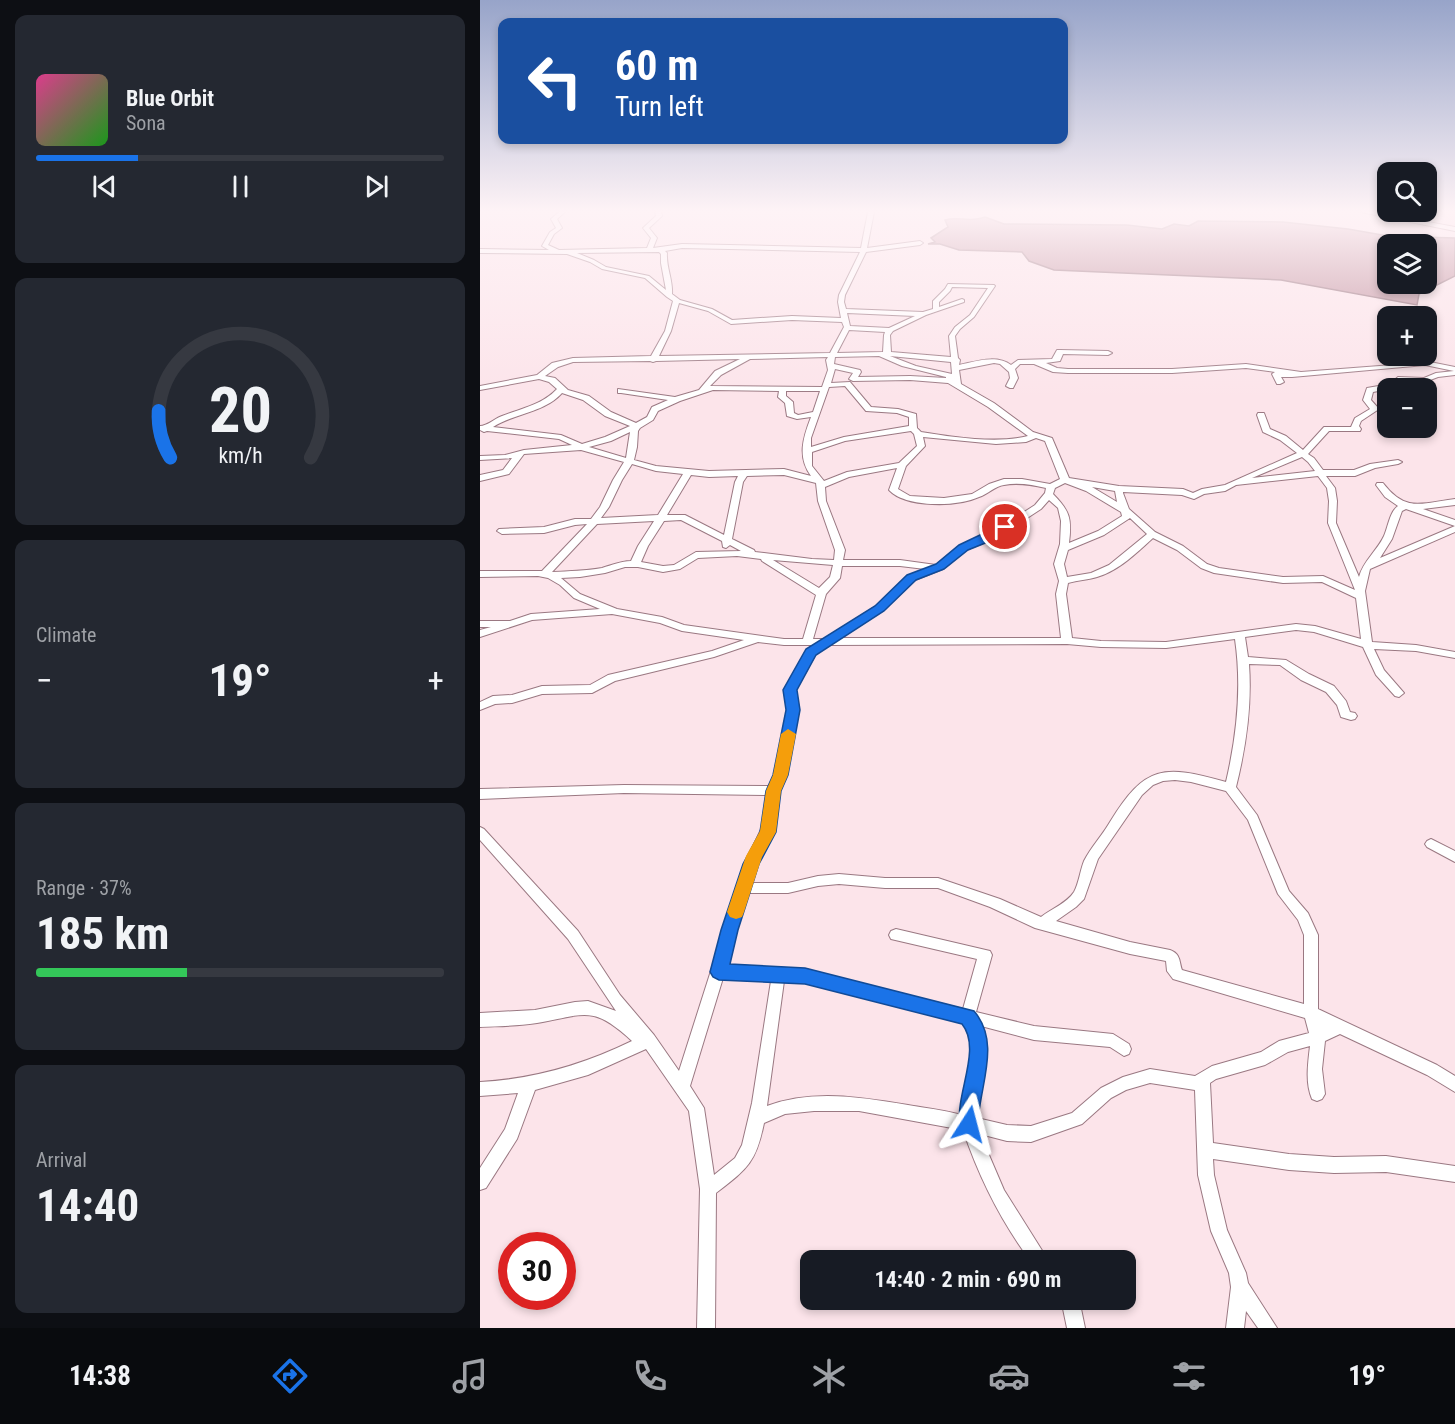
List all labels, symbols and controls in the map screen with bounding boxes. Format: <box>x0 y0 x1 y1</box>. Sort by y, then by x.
text: 60 m <box>615 41 698 90</box>
icon: left <box>516 42 594 120</box>
text: Blue Orbit <box>126 86 214 111</box>
text: Turn left <box>615 91 704 123</box>
text: Sona <box>126 111 166 135</box>
map controls <box>1377 162 1437 438</box>
button: search <box>1377 162 1437 222</box>
icon: previous <box>88 170 121 203</box>
icon: pause <box>224 170 257 203</box>
icon: next <box>360 170 393 203</box>
button: layers <box>1377 234 1437 294</box>
button: + <box>1377 306 1437 366</box>
text: 20 <box>208 375 272 448</box>
button: − <box>1377 378 1437 438</box>
text: km/h <box>218 444 262 469</box>
pin <box>979 501 1030 552</box>
icon: arrive <box>988 510 1021 543</box>
text: Climate <box>36 623 96 647</box>
text: 19° <box>209 654 272 707</box>
text: − <box>36 661 53 700</box>
text: + <box>428 661 444 700</box>
text: Range · 37% <box>36 876 132 900</box>
text: 185 km <box>36 907 169 960</box>
position arrow <box>937 1092 1001 1156</box>
text: Arrival <box>36 1148 87 1172</box>
text: 14:40 <box>36 1179 139 1232</box>
speed limit sign: 30 <box>498 1232 576 1310</box>
text: 14:40 · 2 min · 690 m <box>875 1267 1061 1292</box>
icon: directions <box>269 1355 311 1397</box>
icon: music <box>449 1355 491 1397</box>
icon: phone <box>629 1355 671 1397</box>
icon: climate <box>808 1355 850 1397</box>
icon: car <box>988 1355 1030 1397</box>
icon: filters <box>1168 1355 1210 1397</box>
text: 14:38 <box>69 1360 131 1392</box>
text: 19° <box>1348 1360 1386 1392</box>

